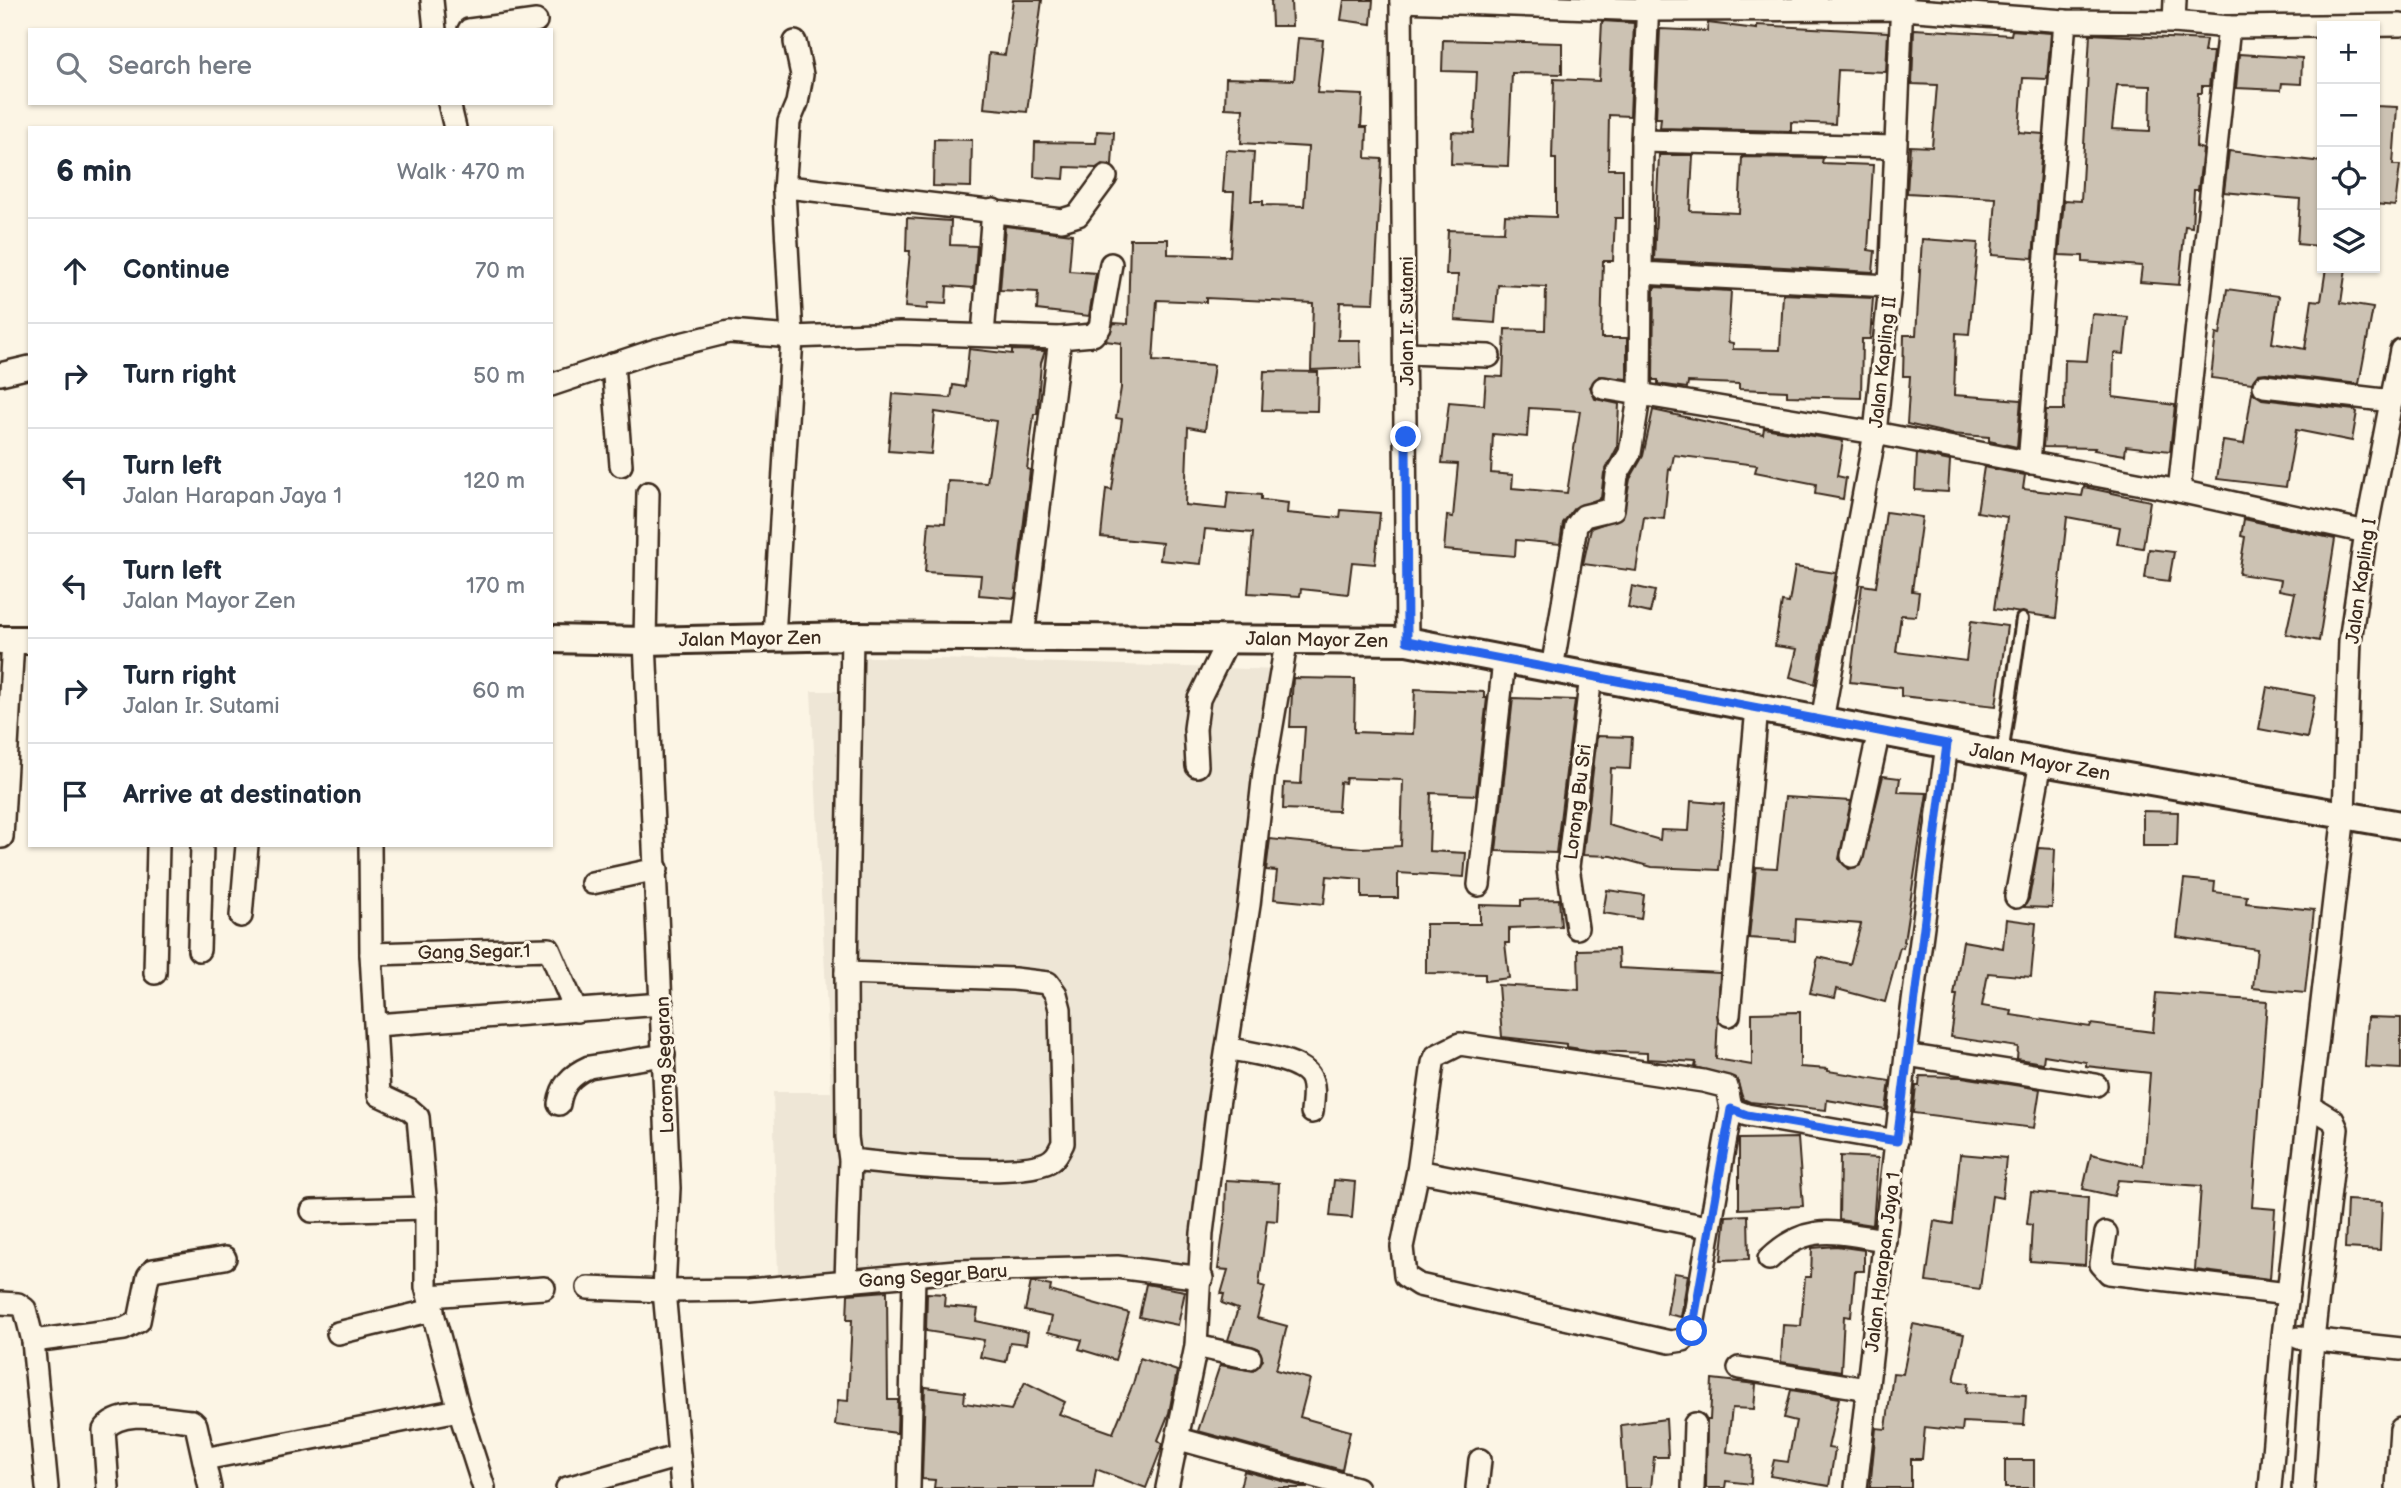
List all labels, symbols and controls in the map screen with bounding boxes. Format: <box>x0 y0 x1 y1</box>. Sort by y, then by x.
map controls <box>2317 21 2380 273</box>
button: + <box>2317 21 2380 84</box>
search box <box>28 28 553 105</box>
icon: search <box>52 48 90 86</box>
text: Search here <box>108 51 252 82</box>
button: − <box>2317 84 2380 147</box>
button: locate <box>2317 147 2380 210</box>
text: 6 min <box>56 154 132 190</box>
text: Walk · 470 m <box>397 158 525 186</box>
button: layers <box>2317 210 2380 273</box>
icon: ahead <box>56 252 94 290</box>
text: Continue <box>123 255 230 286</box>
street label: Jalan Ir. Sutami <box>1396 256 1419 386</box>
text: 70 m <box>475 257 525 285</box>
street label: Jalan Kapling II <box>1865 295 1902 429</box>
icon: right <box>56 357 94 395</box>
text: Turn right <box>123 360 236 391</box>
text: 50 m <box>473 362 525 390</box>
route end <box>1390 421 1421 452</box>
text: Turn left <box>123 451 222 482</box>
icon: left <box>56 462 94 500</box>
text: 120 m <box>464 467 525 495</box>
text: Jalan Harapan Jaya 1 <box>123 482 342 510</box>
street label: Jalan Kapling I <box>2341 517 2382 645</box>
text: Turn left <box>123 556 222 587</box>
icon: left <box>56 567 94 605</box>
text: 170 m <box>466 572 525 600</box>
text: Jalan Mayor Zen <box>123 587 296 615</box>
street label: Jalan Mayor Zen <box>679 627 822 652</box>
street label: Jalan Mayor Zen <box>1245 628 1388 653</box>
text: Turn right <box>123 661 236 692</box>
icon: right <box>56 672 94 710</box>
text: 60 m <box>472 677 525 705</box>
text: Jalan Ir. Sutami <box>123 692 280 720</box>
street label: Jalan Mayor Zen <box>1968 739 2112 786</box>
street label: Lorong Bu Sri <box>1560 743 1597 861</box>
icon: arrive <box>56 777 94 815</box>
text: Arrive at destination <box>123 780 362 811</box>
street label: Gang Segar.1 <box>417 940 531 965</box>
street label: Lorong Segaran <box>652 996 679 1134</box>
street label: Jalan Harapan Jaya 1 <box>1861 1171 1906 1353</box>
street label: Gang Segar Baru <box>858 1260 1008 1293</box>
route start <box>1676 1315 1707 1346</box>

